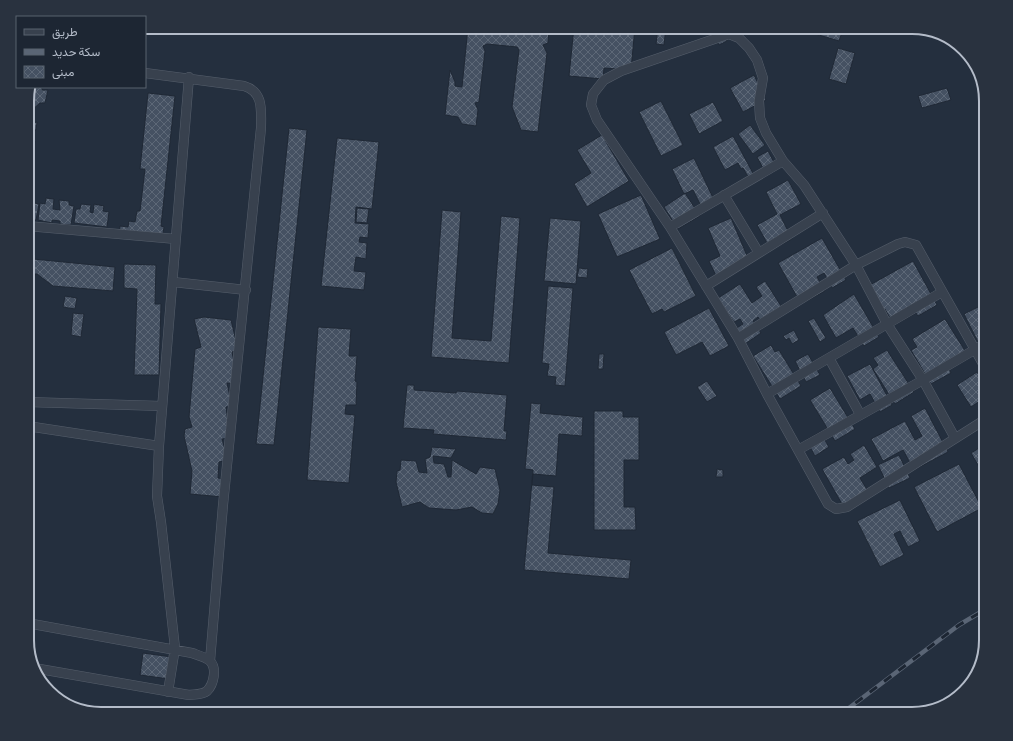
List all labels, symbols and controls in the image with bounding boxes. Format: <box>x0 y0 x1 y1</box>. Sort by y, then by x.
legend <box>16 16 146 88</box>
text: طريق <box>52 25 78 40</box>
text: سكة حديد <box>52 45 100 60</box>
text: مبنى <box>52 65 74 80</box>

